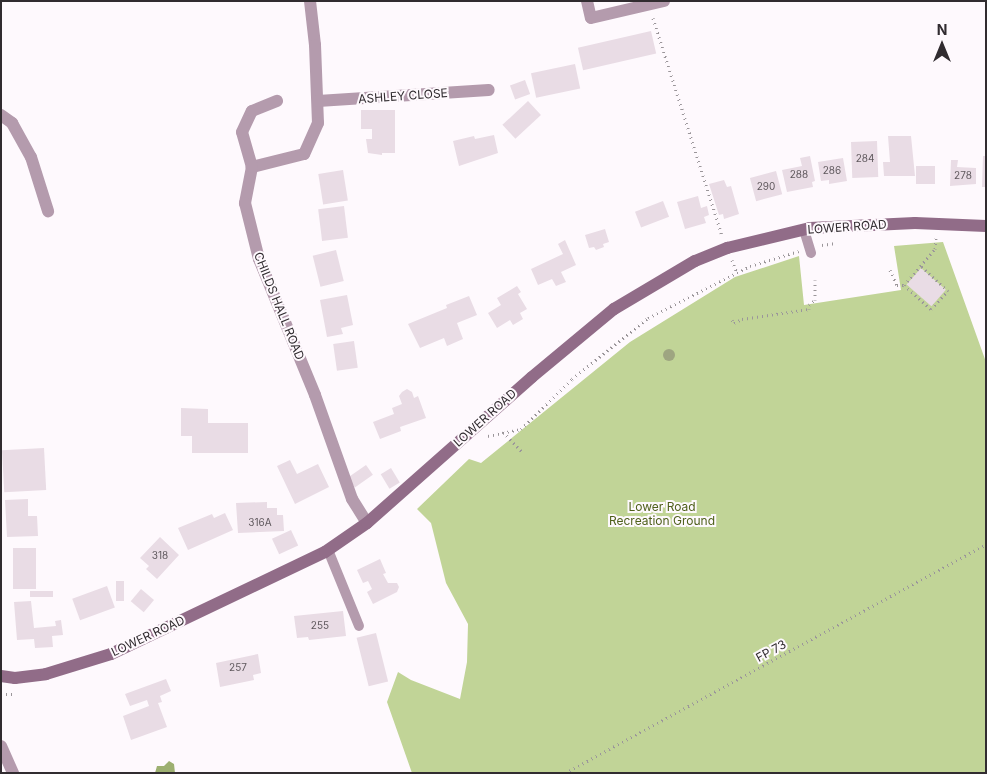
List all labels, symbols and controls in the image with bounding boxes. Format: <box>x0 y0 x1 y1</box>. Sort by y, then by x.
north arrow <box>917 20 967 70</box>
text: N <box>937 21 947 38</box>
street label: ASHLEY CLOSE <box>358 86 448 106</box>
house number: 284 <box>856 153 874 165</box>
house number: 286 <box>823 165 841 177</box>
house number: 288 <box>790 169 808 181</box>
house number: 278 <box>954 170 972 182</box>
house number: 290 <box>757 181 775 193</box>
street label: LOWER ROAD <box>807 217 887 237</box>
street label: CHILDS HALL ROAD <box>251 250 307 362</box>
street label: LOWER ROAD <box>451 386 519 450</box>
park label: Lower Road Recreation Ground <box>609 500 715 528</box>
house number: 316A <box>248 517 272 529</box>
house number: 318 <box>152 550 168 562</box>
street label: LOWER ROAD <box>109 613 187 659</box>
house number: 255 <box>311 620 329 632</box>
street label: FP 73 <box>753 637 789 665</box>
house number: 257 <box>229 662 247 674</box>

